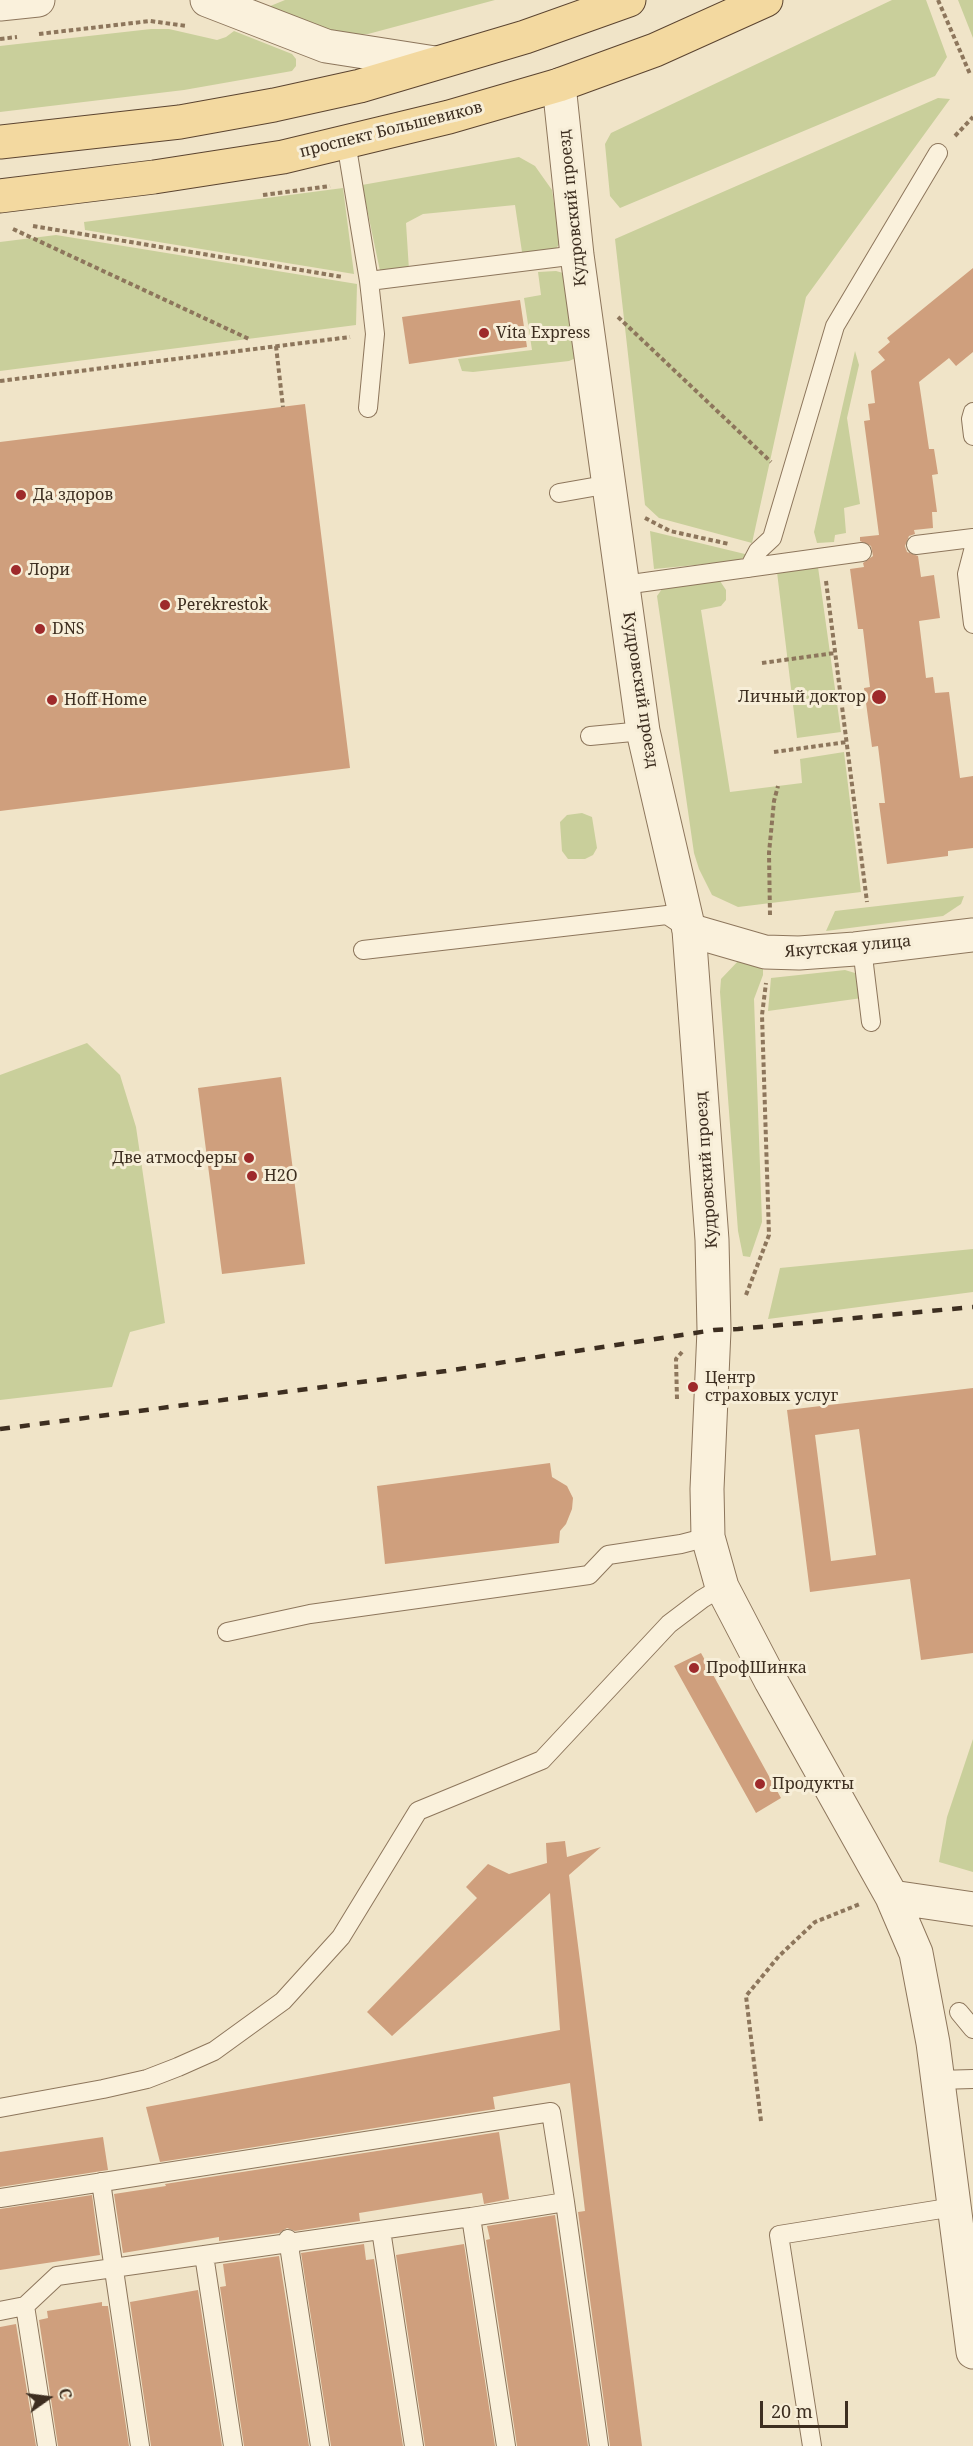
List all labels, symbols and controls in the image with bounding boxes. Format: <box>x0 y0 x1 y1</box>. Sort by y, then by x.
street label: проспект Большевиков <box>298 98 484 162</box>
street label: Кудровский проезд <box>555 129 591 287</box>
place label: Vita Express <box>496 323 590 343</box>
marker: Vita Express <box>477 326 491 340</box>
place label: Да здоров <box>33 485 113 505</box>
marker: Да здоров <box>14 488 28 502</box>
place label: Лори <box>28 560 70 580</box>
marker: Лори <box>9 563 23 577</box>
place label: Perekrestok <box>177 595 268 615</box>
marker: Perekrestok <box>158 598 172 612</box>
street label: Кудровский проезд <box>618 611 662 769</box>
place label: DNS <box>52 619 85 639</box>
marker: DNS <box>33 622 47 636</box>
place label: Личный доктор <box>738 687 866 707</box>
marker: Личный доктор <box>870 688 888 706</box>
place label: Hoff Home <box>64 690 147 710</box>
marker: Hoff Home <box>45 693 59 707</box>
street label: Якутская улица <box>784 932 912 962</box>
street label: Кудровский проезд <box>692 1091 722 1249</box>
place label: Две атмосферы <box>112 1148 237 1168</box>
marker: Две атмосферы <box>242 1151 256 1165</box>
place label: H2O <box>264 1166 298 1186</box>
marker: H2O <box>245 1169 259 1183</box>
place label: Центр страховых услуг <box>705 1368 838 1406</box>
marker: Центр страховых услуг <box>686 1380 700 1394</box>
place label: ПрофШинка <box>706 1658 807 1678</box>
marker: ПрофШинка <box>687 1661 701 1675</box>
place label: Продукты <box>772 1774 854 1794</box>
marker: Продукты <box>753 1777 767 1791</box>
north arrow <box>18 2368 78 2428</box>
text: С <box>54 2386 77 2401</box>
scale bar <box>763 2389 852 2427</box>
text: 20 m <box>771 2399 813 2423</box>

